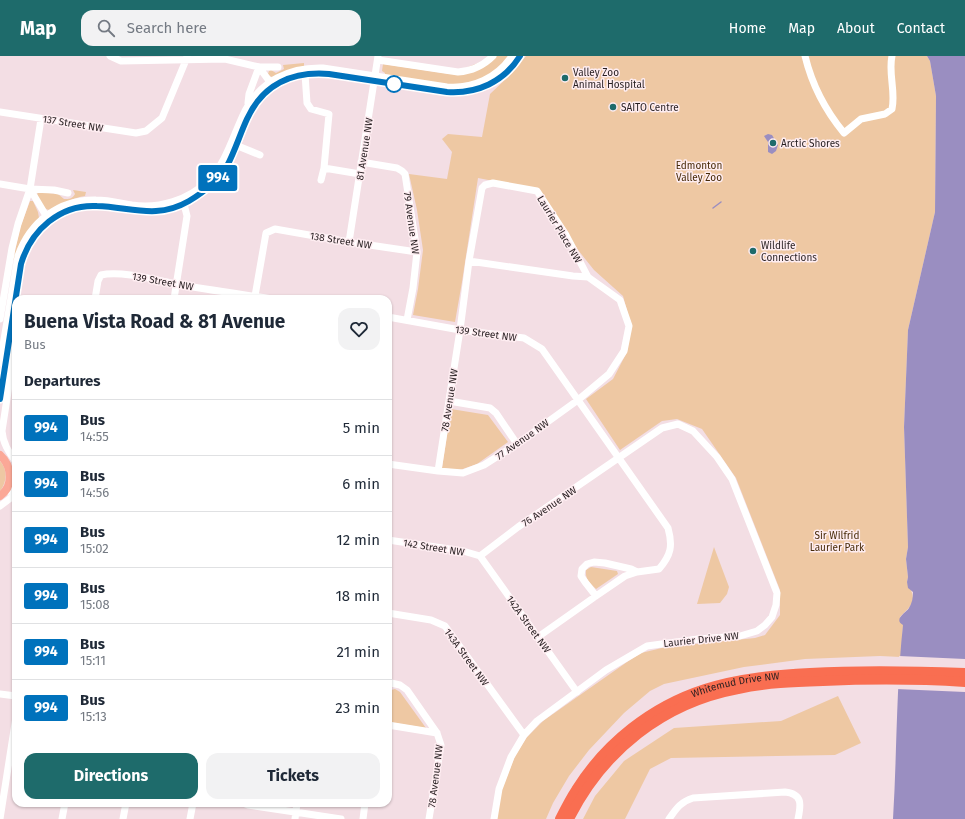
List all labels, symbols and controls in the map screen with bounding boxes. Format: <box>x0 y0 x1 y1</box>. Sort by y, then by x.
search box <box>81 10 361 46</box>
text: Map <box>20 17 57 40</box>
icon: search <box>95 17 117 39</box>
text: Search here <box>127 19 207 37</box>
text: Home <box>729 20 766 37</box>
text: Map <box>788 20 815 37</box>
text: About <box>837 20 875 37</box>
text: Contact <box>897 20 945 37</box>
place label: Valley Zoo Animal Hospital <box>573 67 645 91</box>
marker: Valley Zoo Animal Hospital <box>560 73 570 83</box>
unlabelled marker <box>385 75 403 93</box>
marker: SAITO Centre <box>608 102 618 112</box>
place label: SAITO Centre <box>621 102 679 114</box>
street label: 137 Street NW <box>42 113 105 135</box>
street label: 81 Avenue NW <box>354 116 376 181</box>
marker: Arctic Shores <box>768 138 778 148</box>
place label: Arctic Shores <box>781 138 840 150</box>
park label: Edmonton Valley Zoo <box>676 160 722 184</box>
line badge: 994 <box>195 165 241 191</box>
text: 994 <box>206 169 230 186</box>
street label: 79 Avenue NW <box>401 191 421 256</box>
street label: Laurier Place NW <box>534 194 584 266</box>
street label: 138 Street NW <box>309 230 373 252</box>
place label: Wildlife Connections <box>761 240 817 264</box>
marker: Wildlife Connections <box>748 246 758 256</box>
street label: 139 Street NW <box>131 271 195 293</box>
button: heart <box>338 308 380 350</box>
text: Buena Vista Road & 81 Avenue <box>24 310 285 333</box>
street label: 139 Street NW <box>454 324 518 344</box>
text: Bus <box>24 337 46 352</box>
street label: 78 Avenue NW <box>439 367 461 432</box>
text: Departures <box>24 372 101 390</box>
text: Bus <box>80 411 105 429</box>
street label: 77 Avenue NW <box>494 417 552 463</box>
text: 994 <box>34 419 58 436</box>
text: 5 min <box>343 419 380 437</box>
text: 14:55 <box>80 429 109 444</box>
text: Bus <box>80 467 105 485</box>
text: 994 <box>34 475 58 492</box>
text: 6 min <box>342 475 380 493</box>
street label: 76 Avenue NW <box>520 484 580 529</box>
text: 14:56 <box>80 485 109 500</box>
text: Bus <box>80 523 105 541</box>
park label: Sir Wilfrid Laurier Park <box>810 530 865 554</box>
text: 994 <box>34 531 58 548</box>
text: 12 min <box>336 531 380 549</box>
street label: 142 Street NW <box>402 537 466 559</box>
text: 15:02 <box>80 541 109 556</box>
text: Bus <box>80 579 105 597</box>
text: 994 <box>34 587 58 604</box>
text: 18 min <box>335 587 380 605</box>
street label: 142A Street NW <box>503 594 553 656</box>
text: 15:08 <box>80 597 110 612</box>
street label: 143A Street NW <box>441 627 491 689</box>
street label: Laurier Drive NW <box>663 630 740 650</box>
text: Bus <box>80 635 105 653</box>
text: 994 <box>34 643 58 660</box>
text: 21 min <box>337 643 380 661</box>
text: 15:11 <box>80 653 106 668</box>
street label: Whitemud Drive NW <box>690 670 781 700</box>
text: Bus <box>80 691 105 709</box>
text: 994 <box>34 699 58 716</box>
text: 23 min <box>335 699 380 717</box>
text: 15:13 <box>80 709 107 724</box>
street label: 78 Avenue NW <box>426 743 446 808</box>
button: Directions <box>24 753 198 799</box>
button: Tickets <box>206 753 380 799</box>

